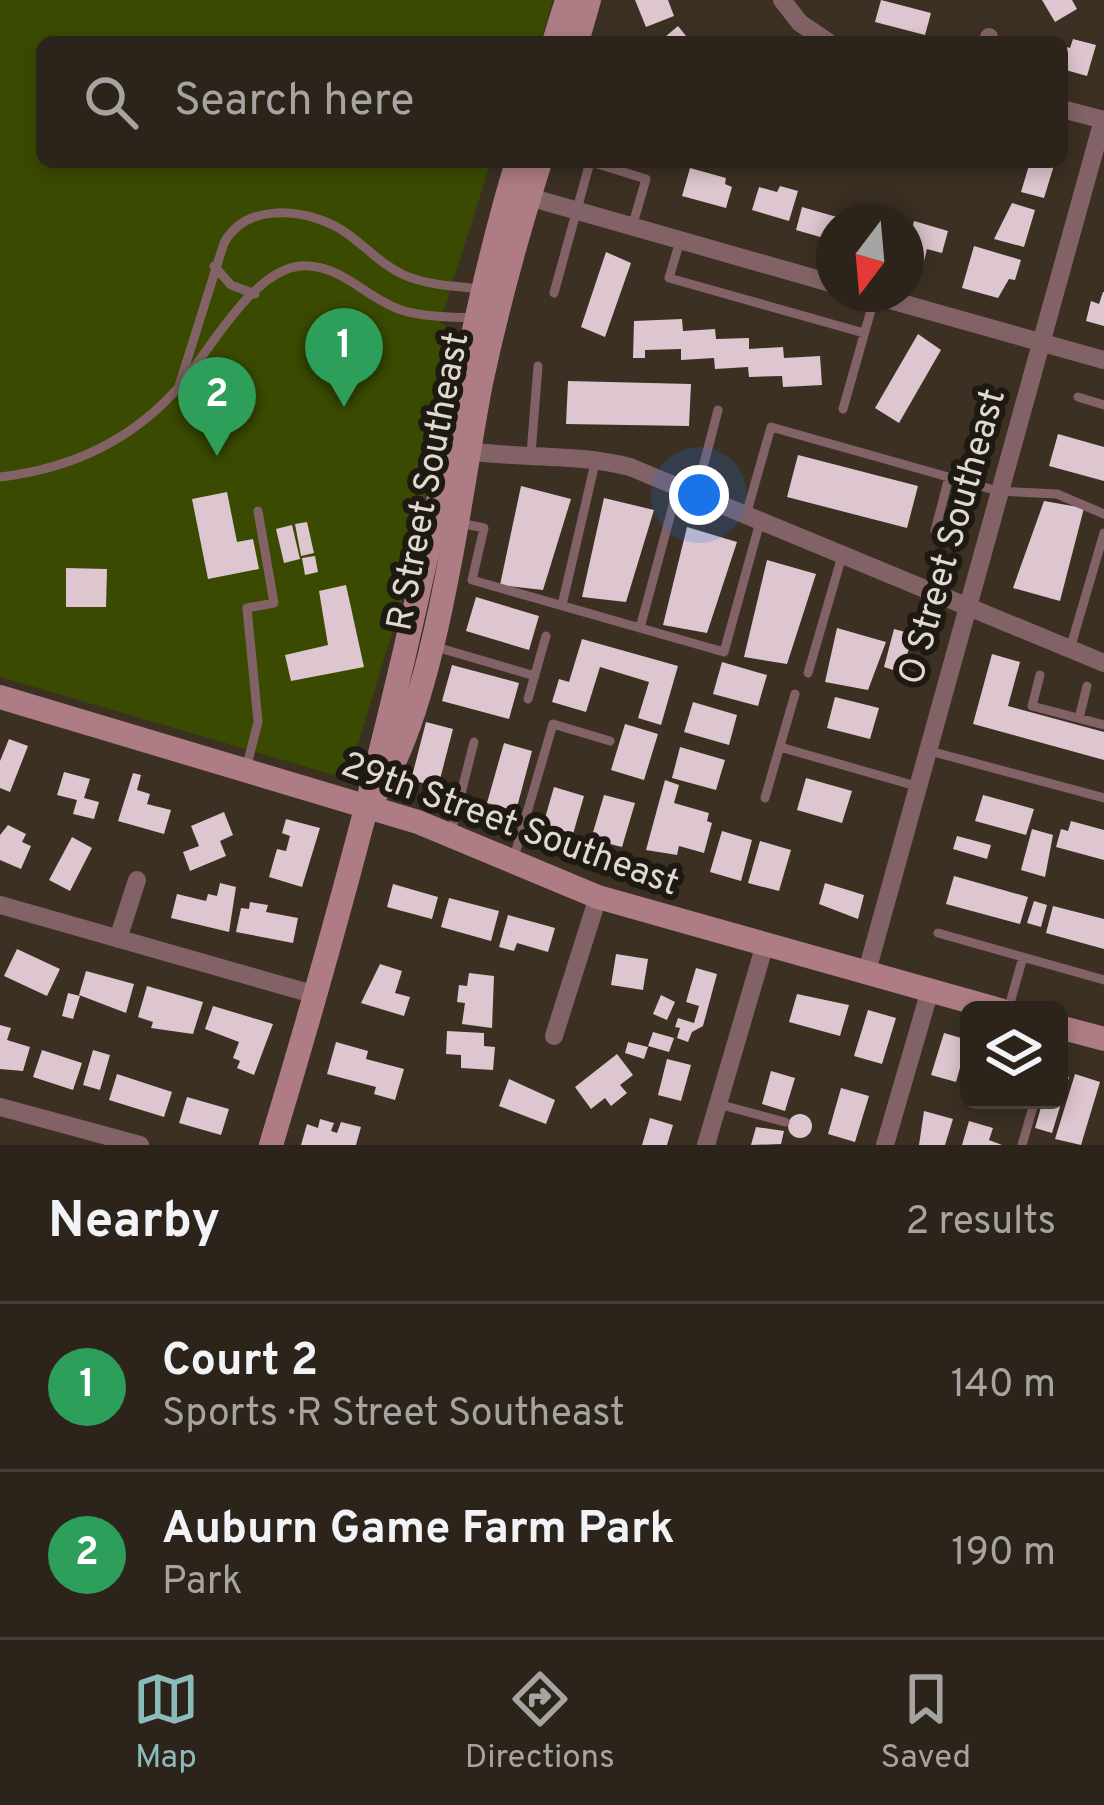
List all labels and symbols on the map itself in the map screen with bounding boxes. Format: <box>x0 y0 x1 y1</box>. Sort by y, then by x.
north arrow <box>816 204 924 312</box>
pin: 1 <box>305 308 383 407</box>
street label: R Street Southeast <box>378 329 481 635</box>
pin: 2 <box>178 357 256 456</box>
street label: O Street Southeast <box>890 384 1018 690</box>
your location <box>669 465 729 525</box>
street label: 29th Street Southeast <box>335 743 685 908</box>

